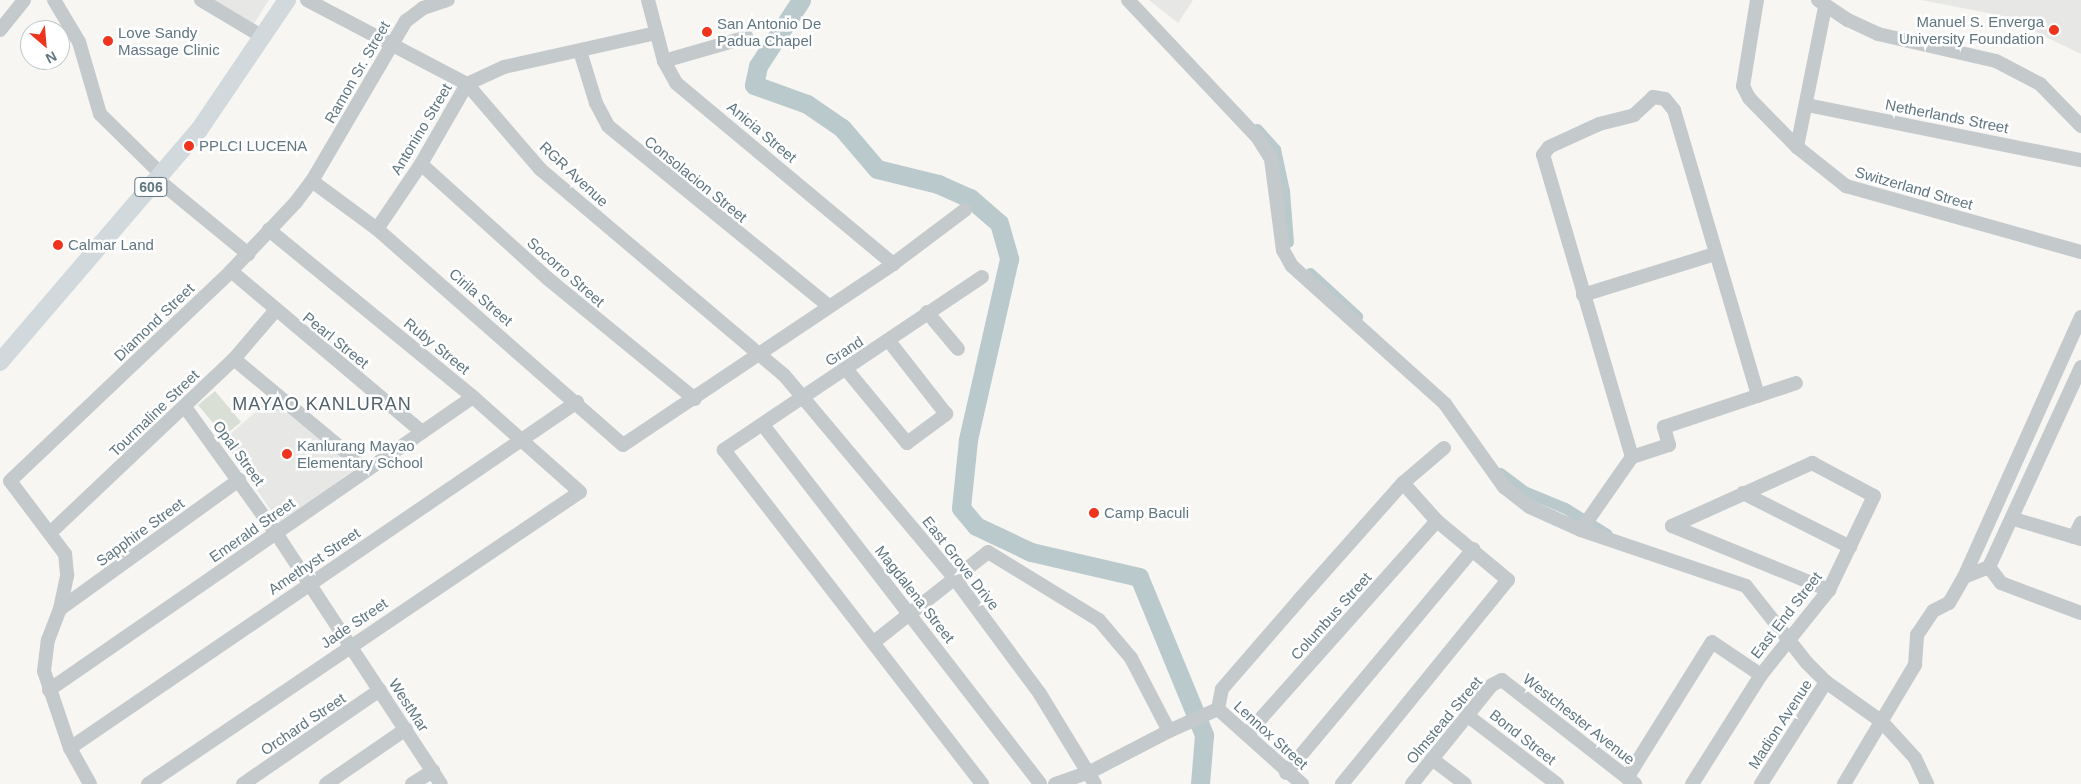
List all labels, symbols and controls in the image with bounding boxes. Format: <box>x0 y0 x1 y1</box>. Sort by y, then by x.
place label: Manuel S. Enverga University Foundation <box>1899 12 2044 47</box>
place label: San Antonio De Padua Chapel <box>717 14 822 49</box>
street label: Ramon Sr. Street <box>320 18 394 126</box>
north arrow <box>20 20 70 70</box>
place label: Love Sandy Massage Clinic <box>118 23 220 58</box>
marker: Manuel S. Enverga University Foundation <box>2048 24 2060 36</box>
marker: San Antonio De Padua Chapel <box>701 26 713 38</box>
marker: Love Sandy Massage Clinic <box>102 35 114 47</box>
text: N <box>43 48 59 67</box>
street label: Antonino Street <box>387 80 455 178</box>
street label: Netherlands Street <box>1884 95 2010 137</box>
street label: Anicia Street <box>724 98 800 166</box>
street label: Consolacion Street <box>641 132 751 226</box>
place label: PPLCI LUCENA <box>199 137 307 155</box>
street label: RGR Avenue <box>536 137 612 211</box>
marker: PPLCI LUCENA <box>183 140 195 152</box>
street label: Switzerland Street <box>1853 163 1975 213</box>
road number: 606 <box>134 176 168 198</box>
street label: Socorro Street <box>524 233 608 311</box>
place label: Calmar Land <box>68 236 154 254</box>
marker: Calmar Land <box>52 239 64 251</box>
street label: Cirila Street <box>446 265 516 329</box>
street label: Diamond Street <box>110 279 198 365</box>
street label: Pearl Street <box>300 308 372 372</box>
street label: Ruby Street <box>401 314 473 378</box>
street label: Grand <box>822 332 866 370</box>
street label: Tourmaline Street <box>105 366 203 460</box>
district label: MAYAO KANLURAN <box>231 393 413 415</box>
street label: Opal Street <box>209 417 269 489</box>
place label: Kanlurang Mayao Elementary School <box>297 436 423 471</box>
marker: Kanlurang Mayao Elementary School <box>281 448 293 460</box>
street label: Sapphire Street <box>93 494 187 570</box>
street label: Emerald Street <box>206 494 298 566</box>
place label: Camp Baculi <box>1104 504 1189 522</box>
marker: Camp Baculi <box>1088 507 1100 519</box>
street label: East Grove Drive <box>919 512 1003 614</box>
street label: Amethyst Street <box>265 524 363 598</box>
street label: Magdalena Street <box>871 542 959 646</box>
street label: Columbus Street <box>1287 568 1375 664</box>
street label: East End Street <box>1747 568 1825 662</box>
street label: Jade Street <box>317 594 391 652</box>
street label: Westchester Avenue <box>1519 669 1639 769</box>
street label: Olmstead Street <box>1402 673 1486 767</box>
street label: WestMar <box>385 675 433 735</box>
street label: Madion Avenue <box>1744 676 1816 772</box>
street label: Orchard Street <box>257 689 349 759</box>
street label: Lennox Street <box>1230 697 1312 773</box>
street label: Bond Street <box>1486 706 1560 768</box>

